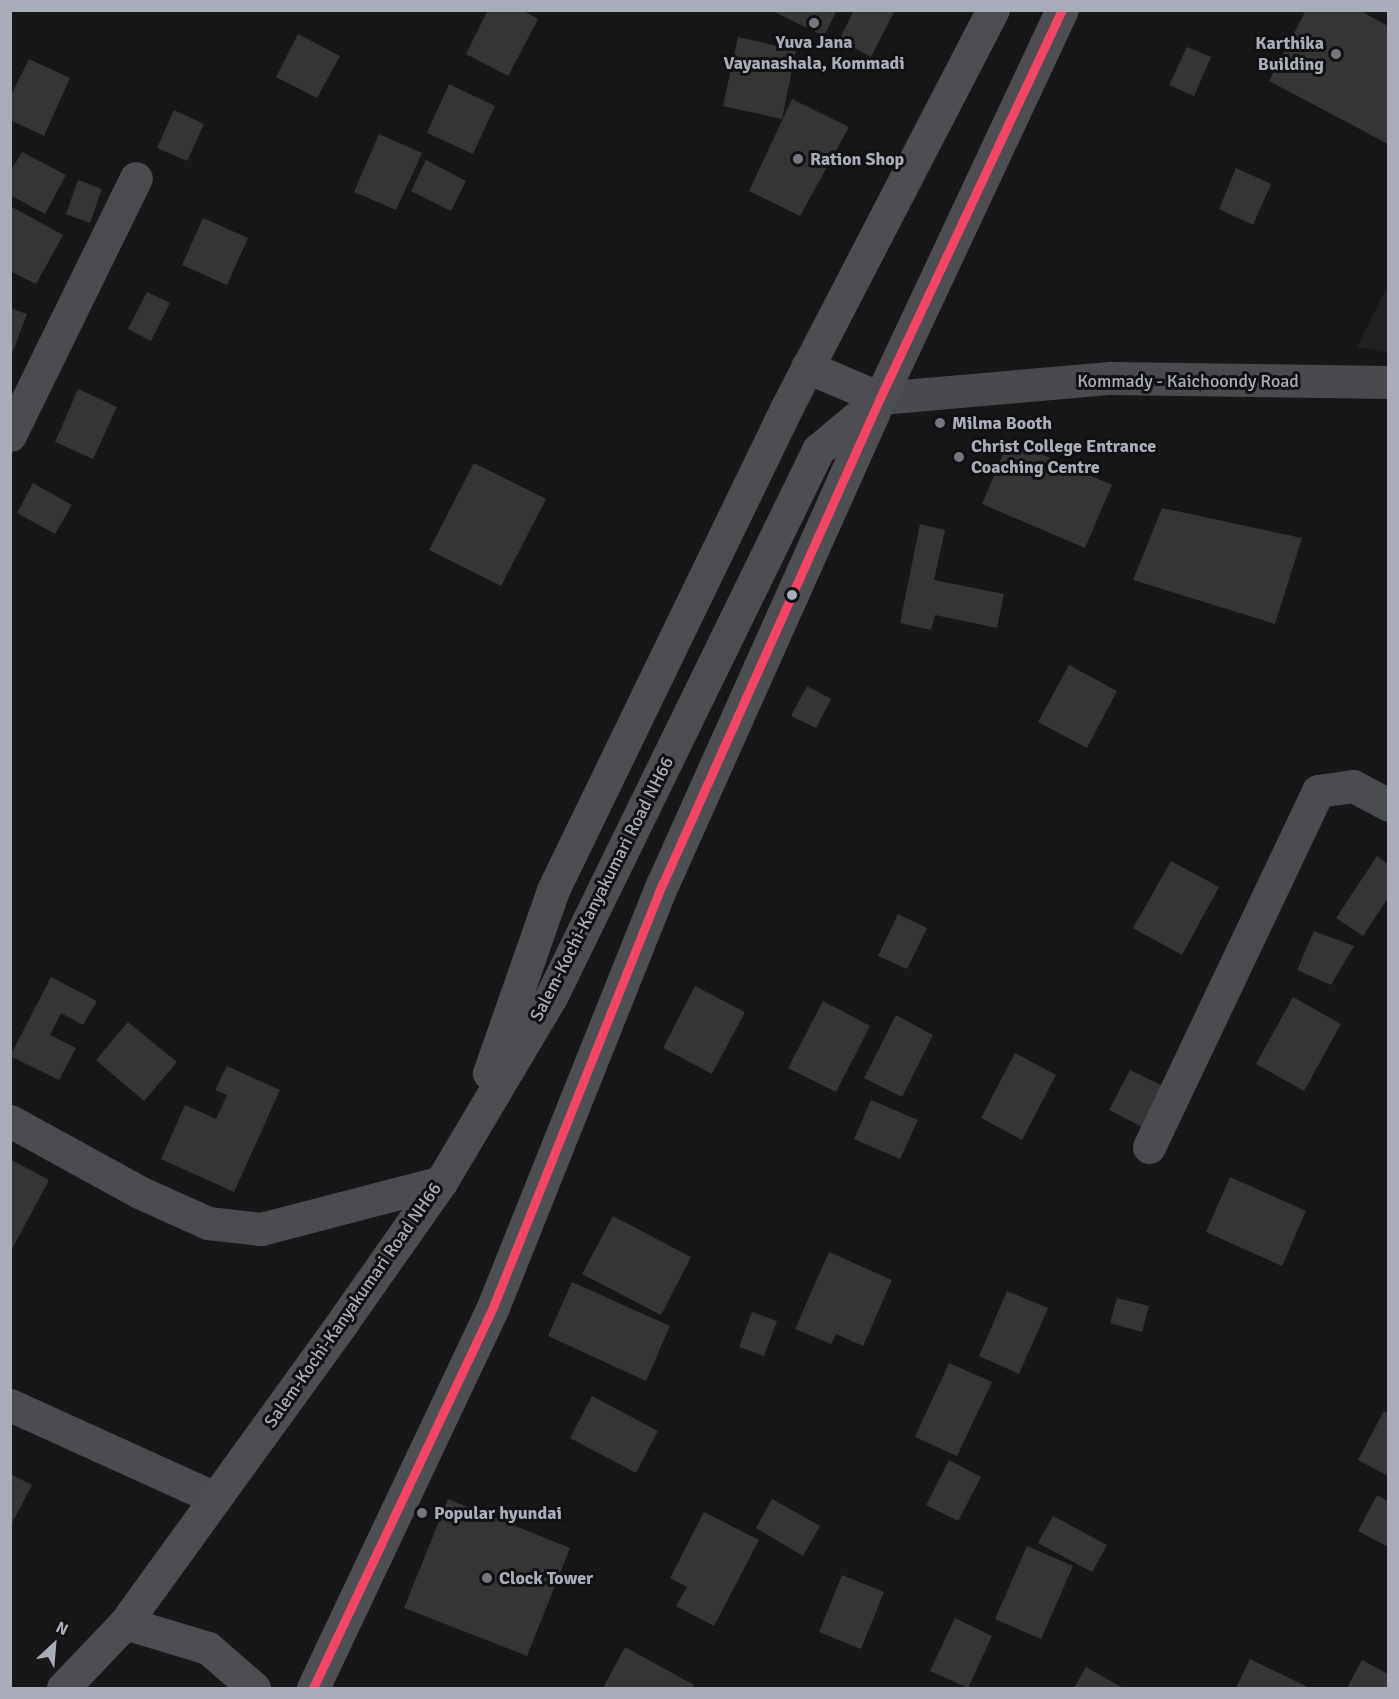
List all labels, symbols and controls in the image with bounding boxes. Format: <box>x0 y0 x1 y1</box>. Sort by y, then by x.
marker: Yuva Jana Vayanashala, Kommadi <box>807 16 821 30</box>
place label: Yuva Jana Vayanashala, Kommadi <box>723 32 905 74</box>
place label: Karthika Building <box>1255 33 1324 76</box>
marker: Karthika Building <box>1329 47 1343 61</box>
place label: Ration Shop <box>810 148 904 170</box>
marker: Ration Shop <box>791 152 805 166</box>
street label: Kommady - Kaichoondy Road <box>1077 370 1299 392</box>
place label: Milma Booth <box>952 412 1052 434</box>
marker: Milma Booth <box>933 416 947 430</box>
place label: Christ College Entrance Coaching Centre <box>971 436 1156 478</box>
marker: Christ College Entrance Coaching Centre <box>952 450 966 464</box>
unlabelled marker <box>786 589 798 601</box>
street label: Salem-Kochi-Kanyakumari Road NH66 <box>526 753 678 1025</box>
street label: Salem-Kochi-Kanyakumari Road NH66 <box>260 1178 446 1432</box>
place label: Popular hyundai <box>434 1502 562 1524</box>
marker: Popular hyundai <box>415 1506 429 1520</box>
place label: Clock Tower <box>499 1567 593 1589</box>
marker: Clock Tower <box>480 1571 494 1585</box>
north arrow <box>24 1615 84 1675</box>
text: N <box>52 1617 71 1640</box>

